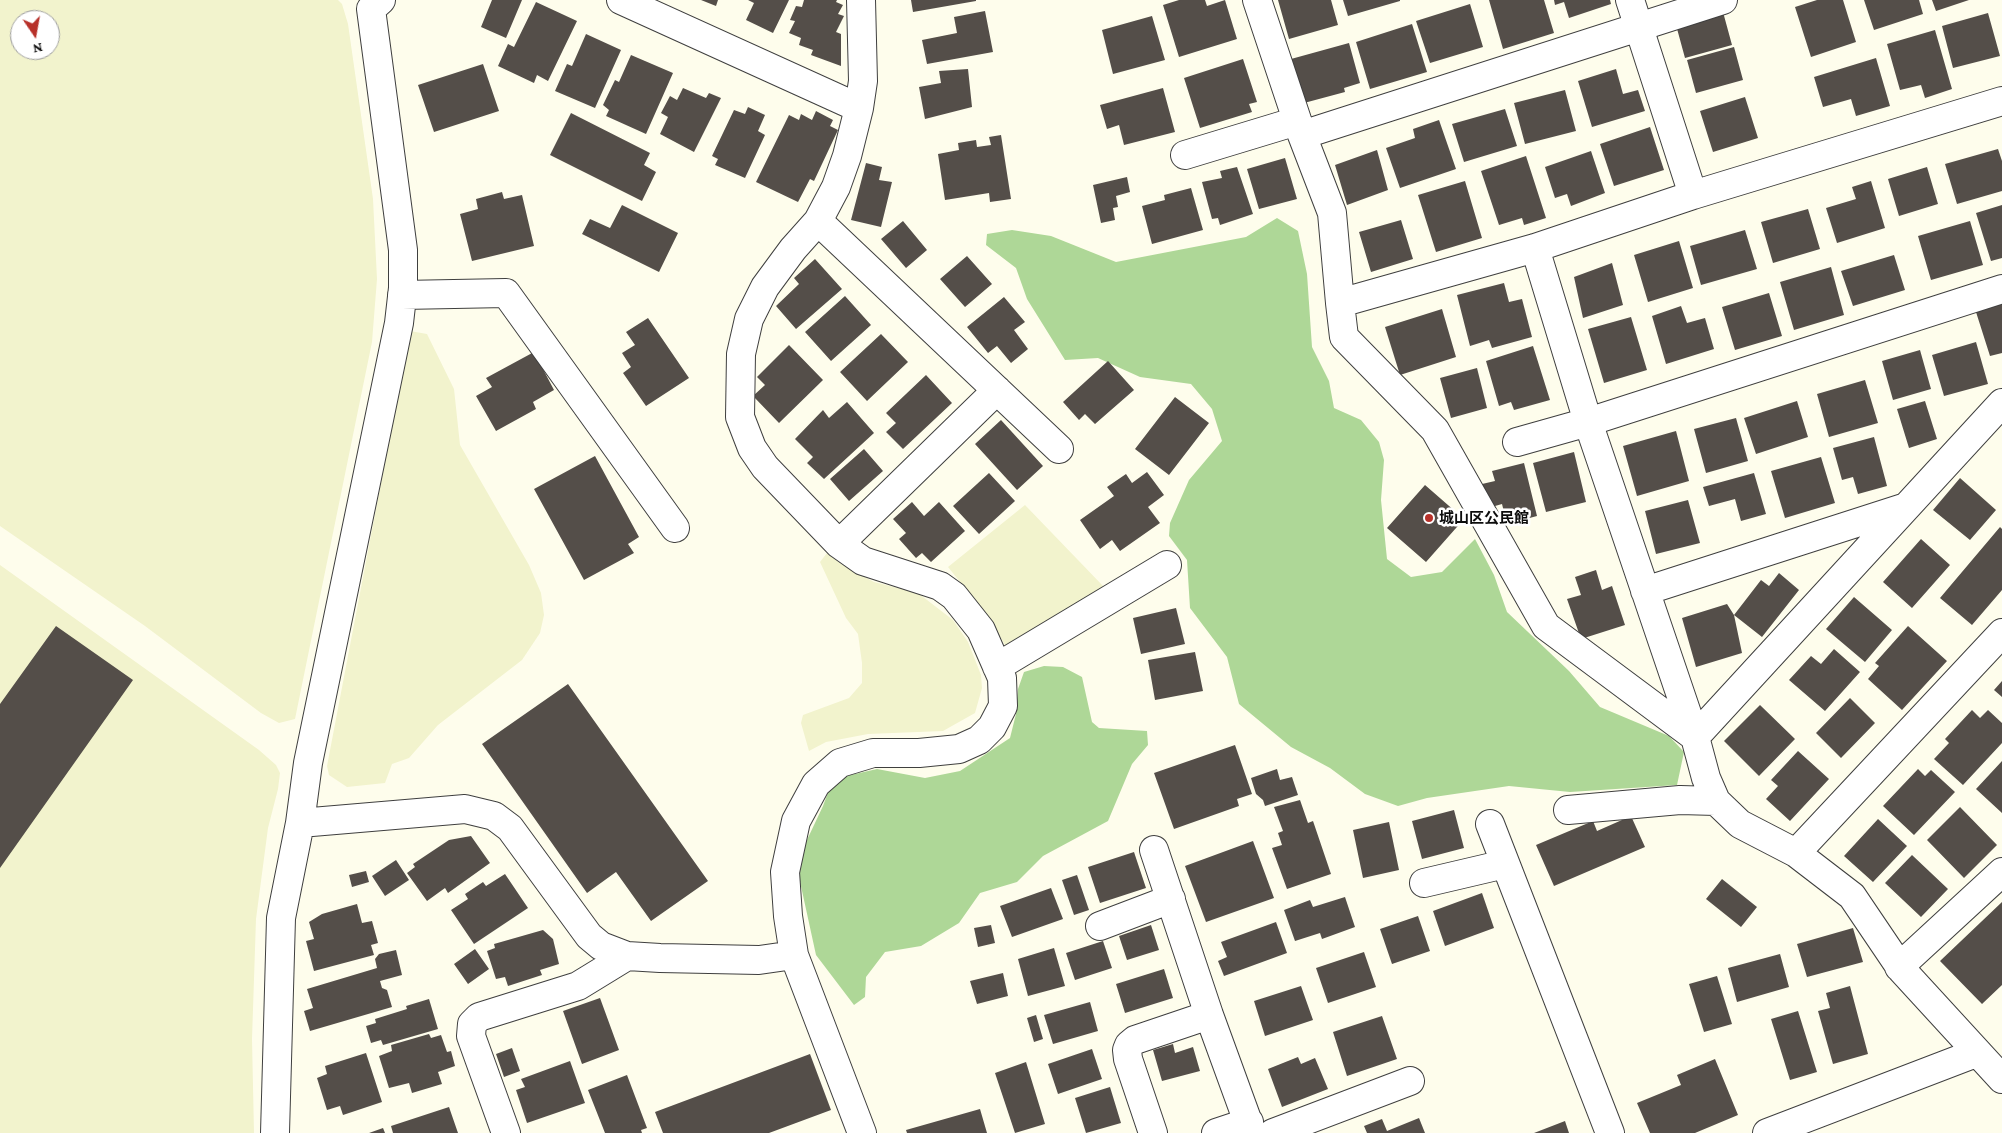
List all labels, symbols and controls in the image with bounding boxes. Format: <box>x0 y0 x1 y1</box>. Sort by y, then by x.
north arrow <box>10 10 60 60</box>
text: N <box>32 40 44 58</box>
place label: 城山区公民館 <box>1439 509 1529 527</box>
marker: 城山区公民館 <box>1423 512 1435 524</box>

